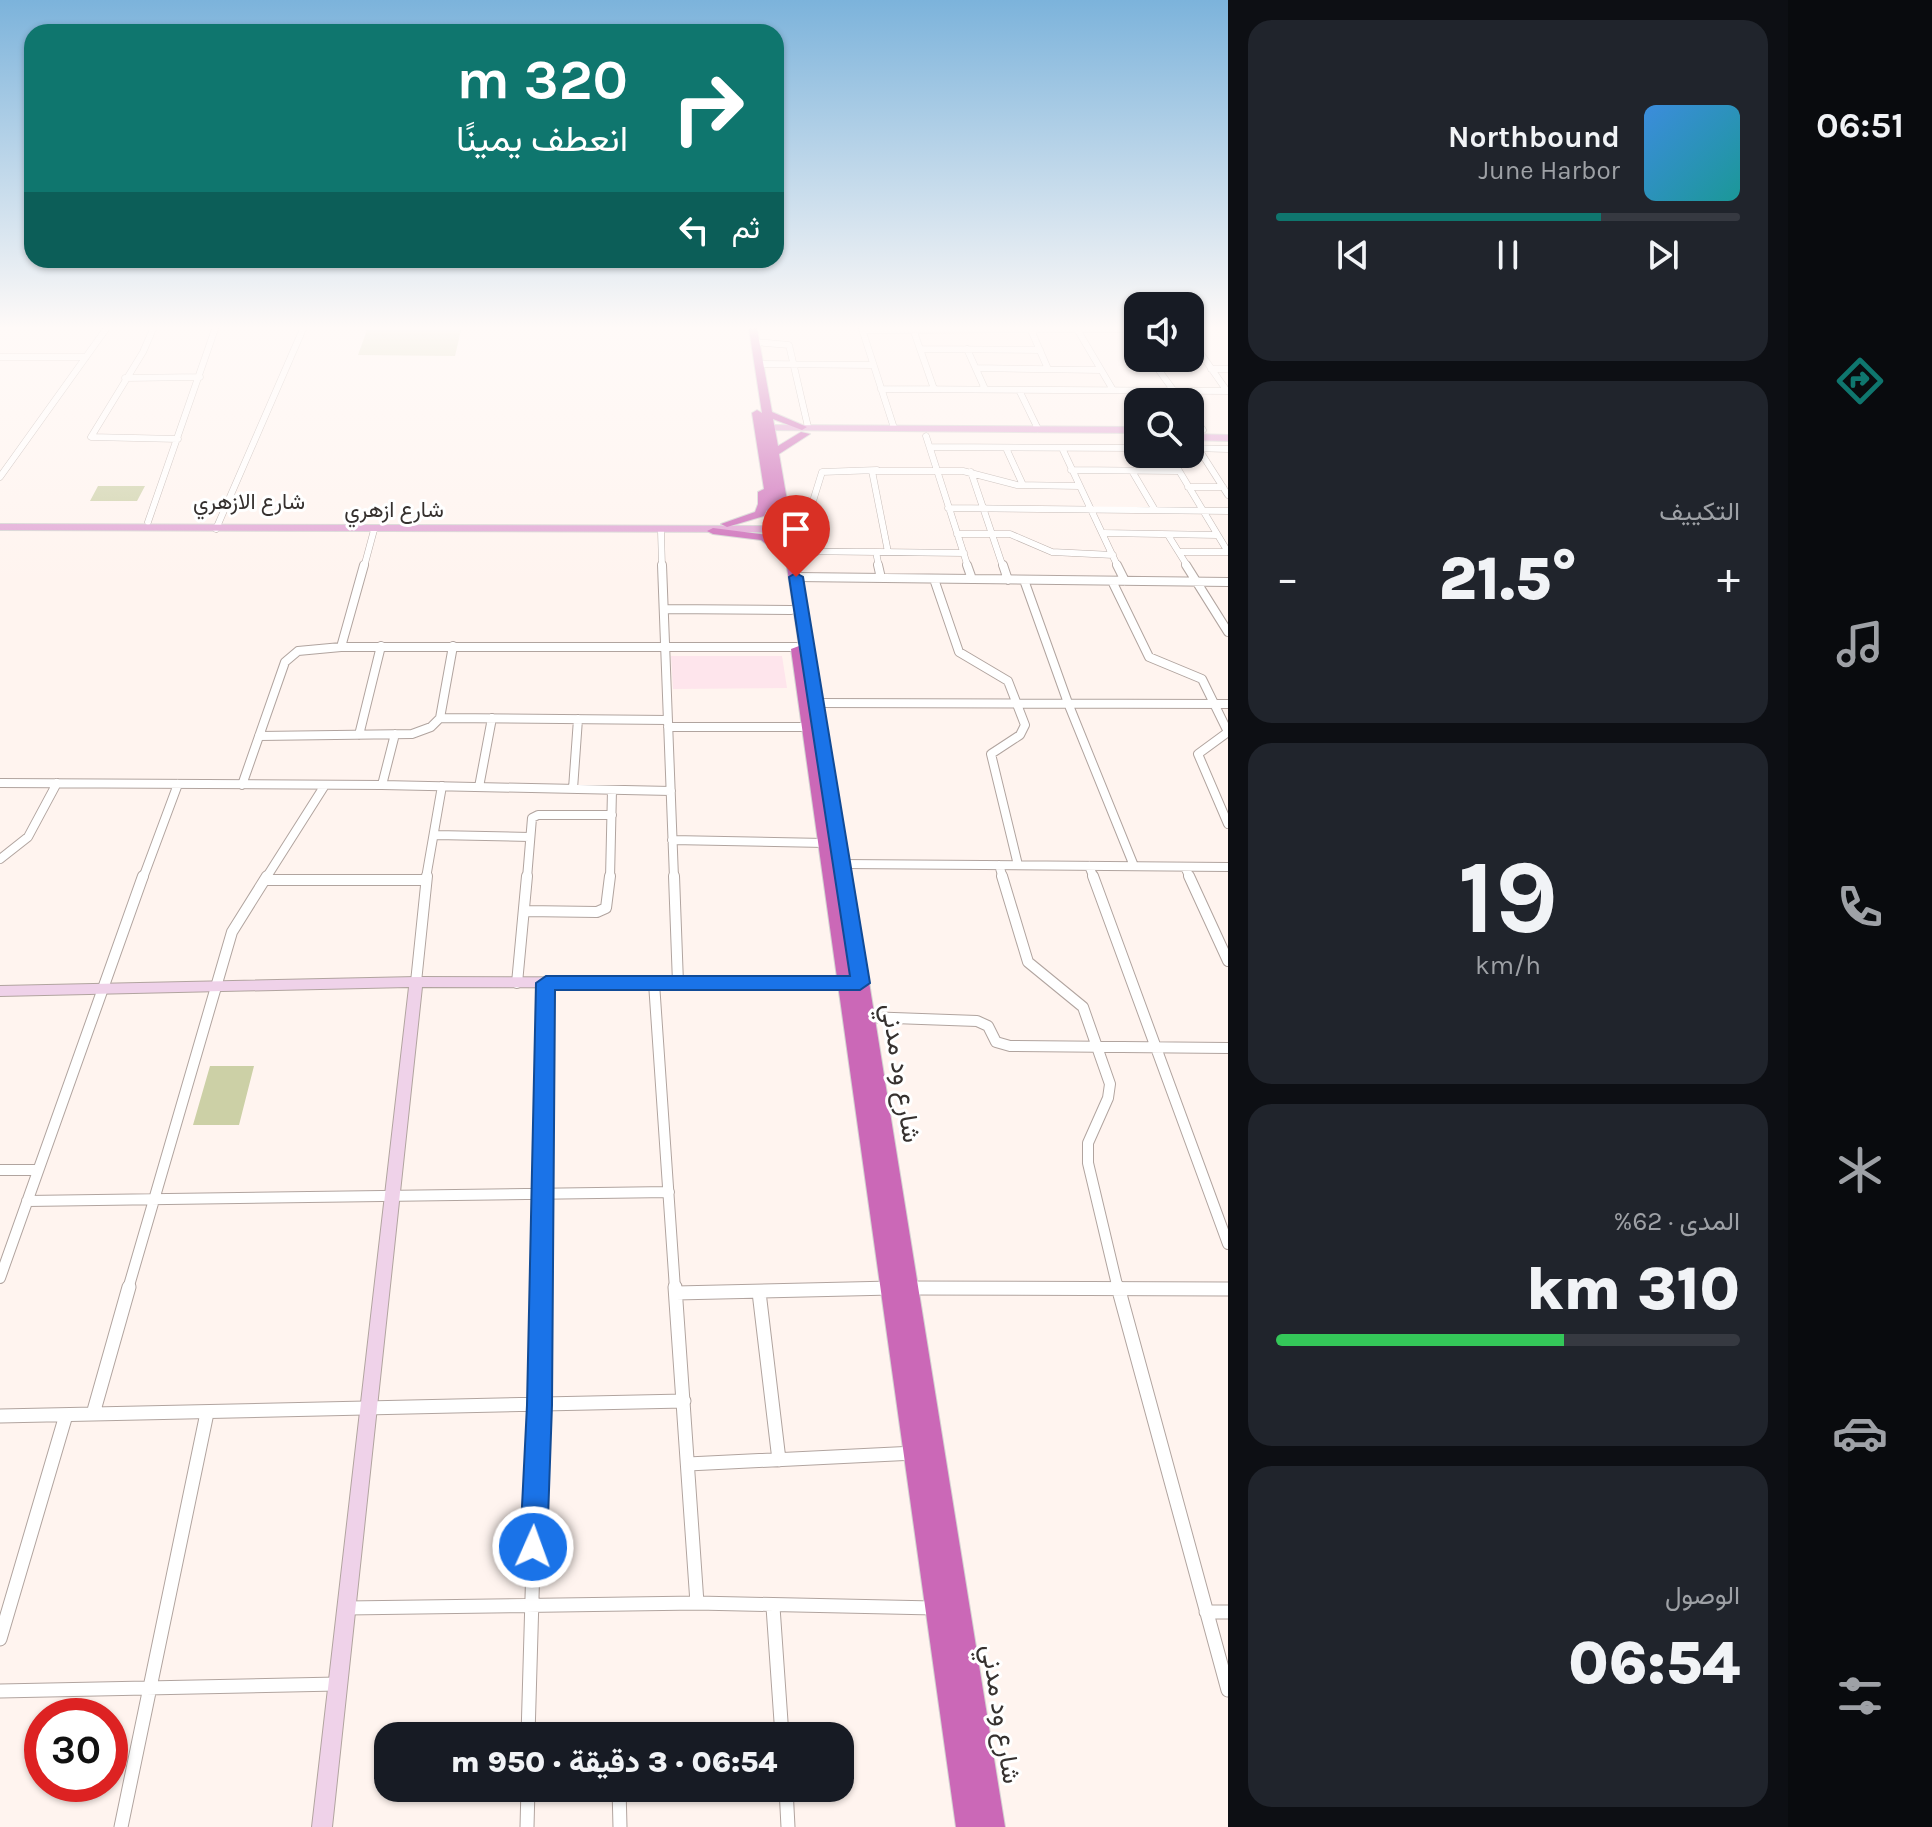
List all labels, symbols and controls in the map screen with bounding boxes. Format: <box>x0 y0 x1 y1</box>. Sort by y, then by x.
text: 320 m <box>457 47 628 112</box>
icon: right <box>656 56 760 160</box>
text: 06:51 <box>1816 104 1904 146</box>
text: انعطف يمينًا <box>456 118 628 160</box>
text: Northbound <box>1448 119 1620 155</box>
text: June Harbor <box>1478 155 1620 186</box>
icon: left <box>672 208 716 252</box>
text: ثم <box>732 210 760 246</box>
icon: previous <box>1331 233 1375 277</box>
icon: pause <box>1486 233 1530 277</box>
icon: next <box>1641 233 1685 277</box>
map controls <box>1124 292 1204 468</box>
button: sound <box>1124 292 1204 372</box>
icon: directions <box>1832 353 1888 409</box>
button: search <box>1124 388 1204 468</box>
street label: شارع الازهري <box>193 489 305 520</box>
pin <box>762 495 830 577</box>
text: التكييف <box>1659 496 1740 527</box>
street label: شارع ازهري <box>344 497 444 528</box>
icon: arrive <box>774 507 818 551</box>
text: 21.5° <box>1439 544 1577 614</box>
text: − <box>1276 553 1299 604</box>
text: + <box>1717 553 1740 604</box>
icon: music <box>1832 616 1888 672</box>
text: 19 <box>1458 837 1558 958</box>
icon: phone <box>1832 879 1888 935</box>
text: km/h <box>1475 950 1541 981</box>
street label: شارع ود مدني <box>870 1001 927 1146</box>
icon: climate <box>1832 1142 1888 1198</box>
text: المدى · 62% <box>1614 1206 1740 1237</box>
text: 310 km <box>1526 1254 1740 1324</box>
icon: car <box>1832 1405 1888 1461</box>
position arrow <box>491 1505 575 1589</box>
text: الوصول <box>1665 1580 1740 1611</box>
text: 06:54 <box>1568 1628 1740 1698</box>
street label: شارع ود مدني <box>970 1642 1027 1787</box>
icon: filters <box>1832 1668 1888 1724</box>
speed limit sign: 30 <box>24 1698 128 1802</box>
text: 06:54 · 3 دقيقة · 950 m <box>451 1744 777 1780</box>

